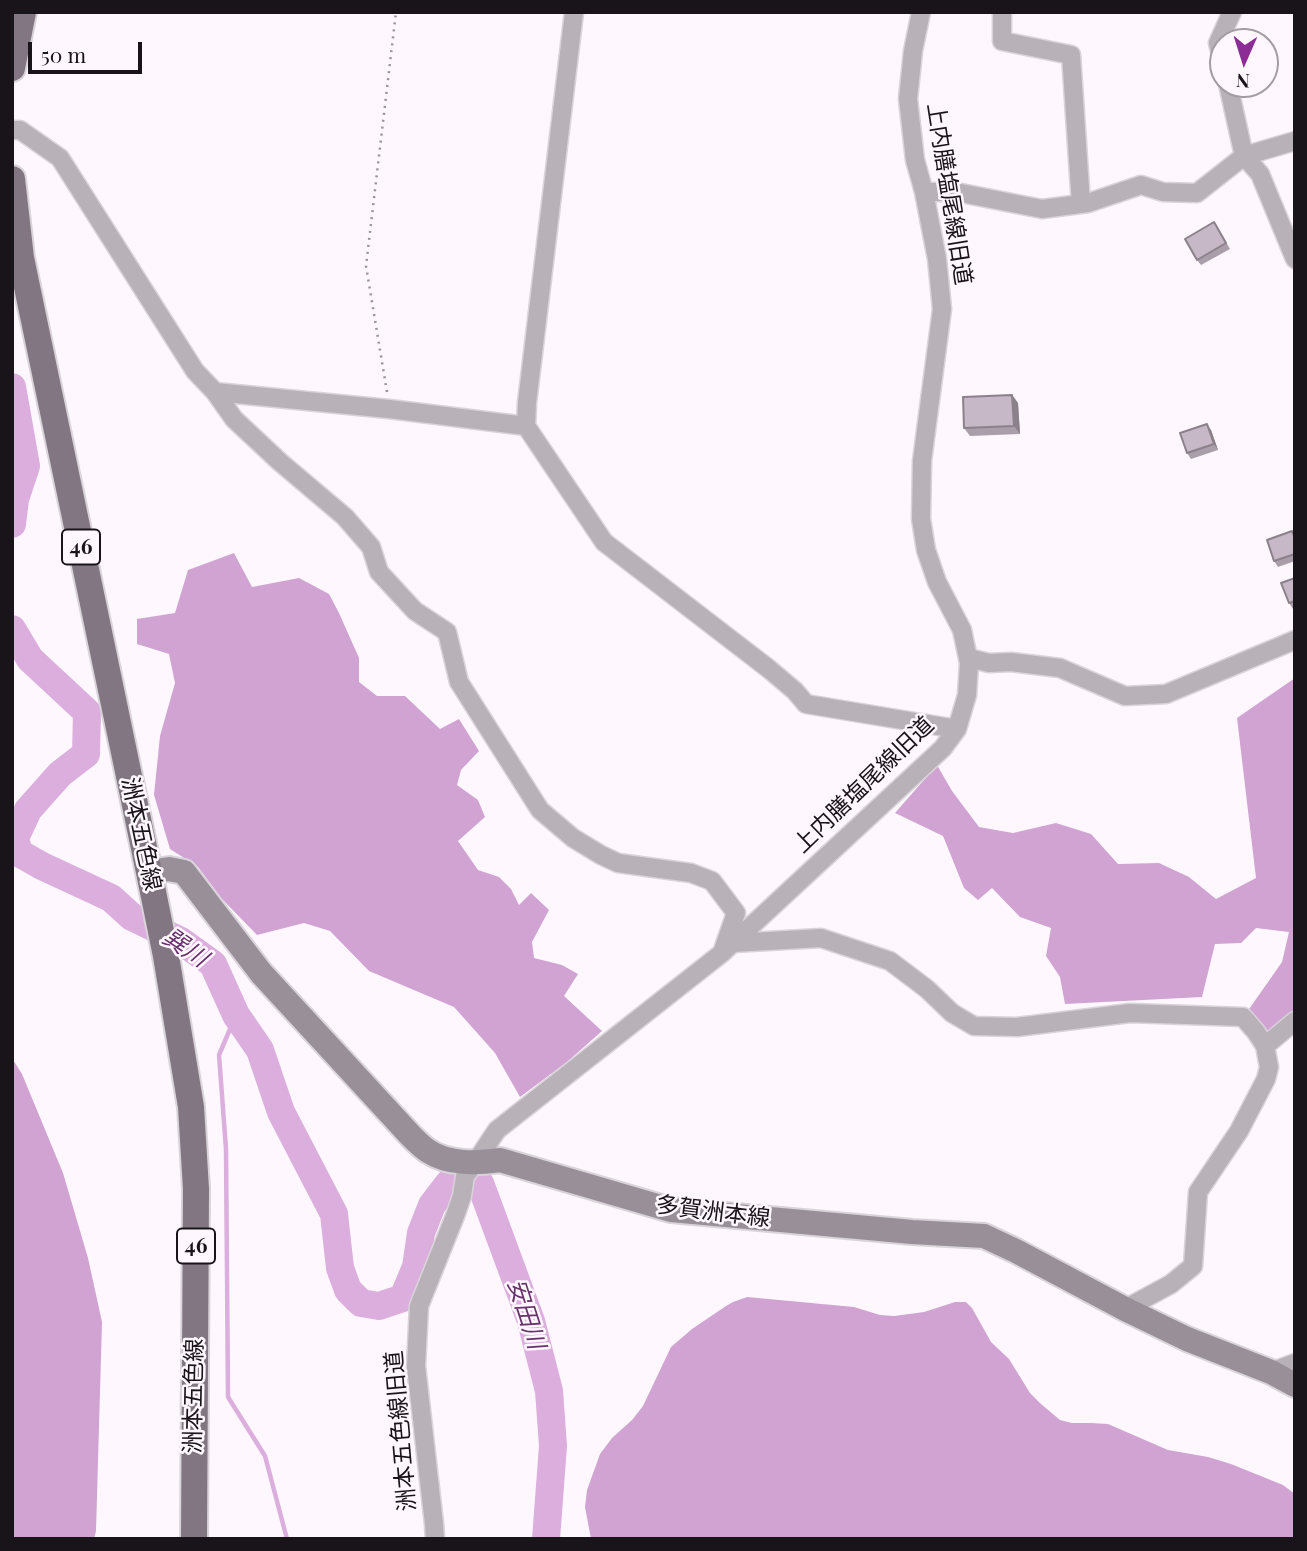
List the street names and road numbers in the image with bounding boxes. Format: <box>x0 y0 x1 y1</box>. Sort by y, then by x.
street label: 上内膳塩尾線旧道 <box>921 101 977 287</box>
road number: 46 <box>62 530 100 564</box>
street label: 上内膳塩尾線旧道 <box>788 711 940 859</box>
street label: 洲本五色線 <box>116 775 166 893</box>
street label: 多賀洲本線 <box>654 1191 772 1233</box>
road number: 46 <box>177 1228 215 1264</box>
street label: 洲本五色線 <box>179 1338 209 1454</box>
street label: 洲本五色線旧道 <box>380 1350 422 1512</box>

